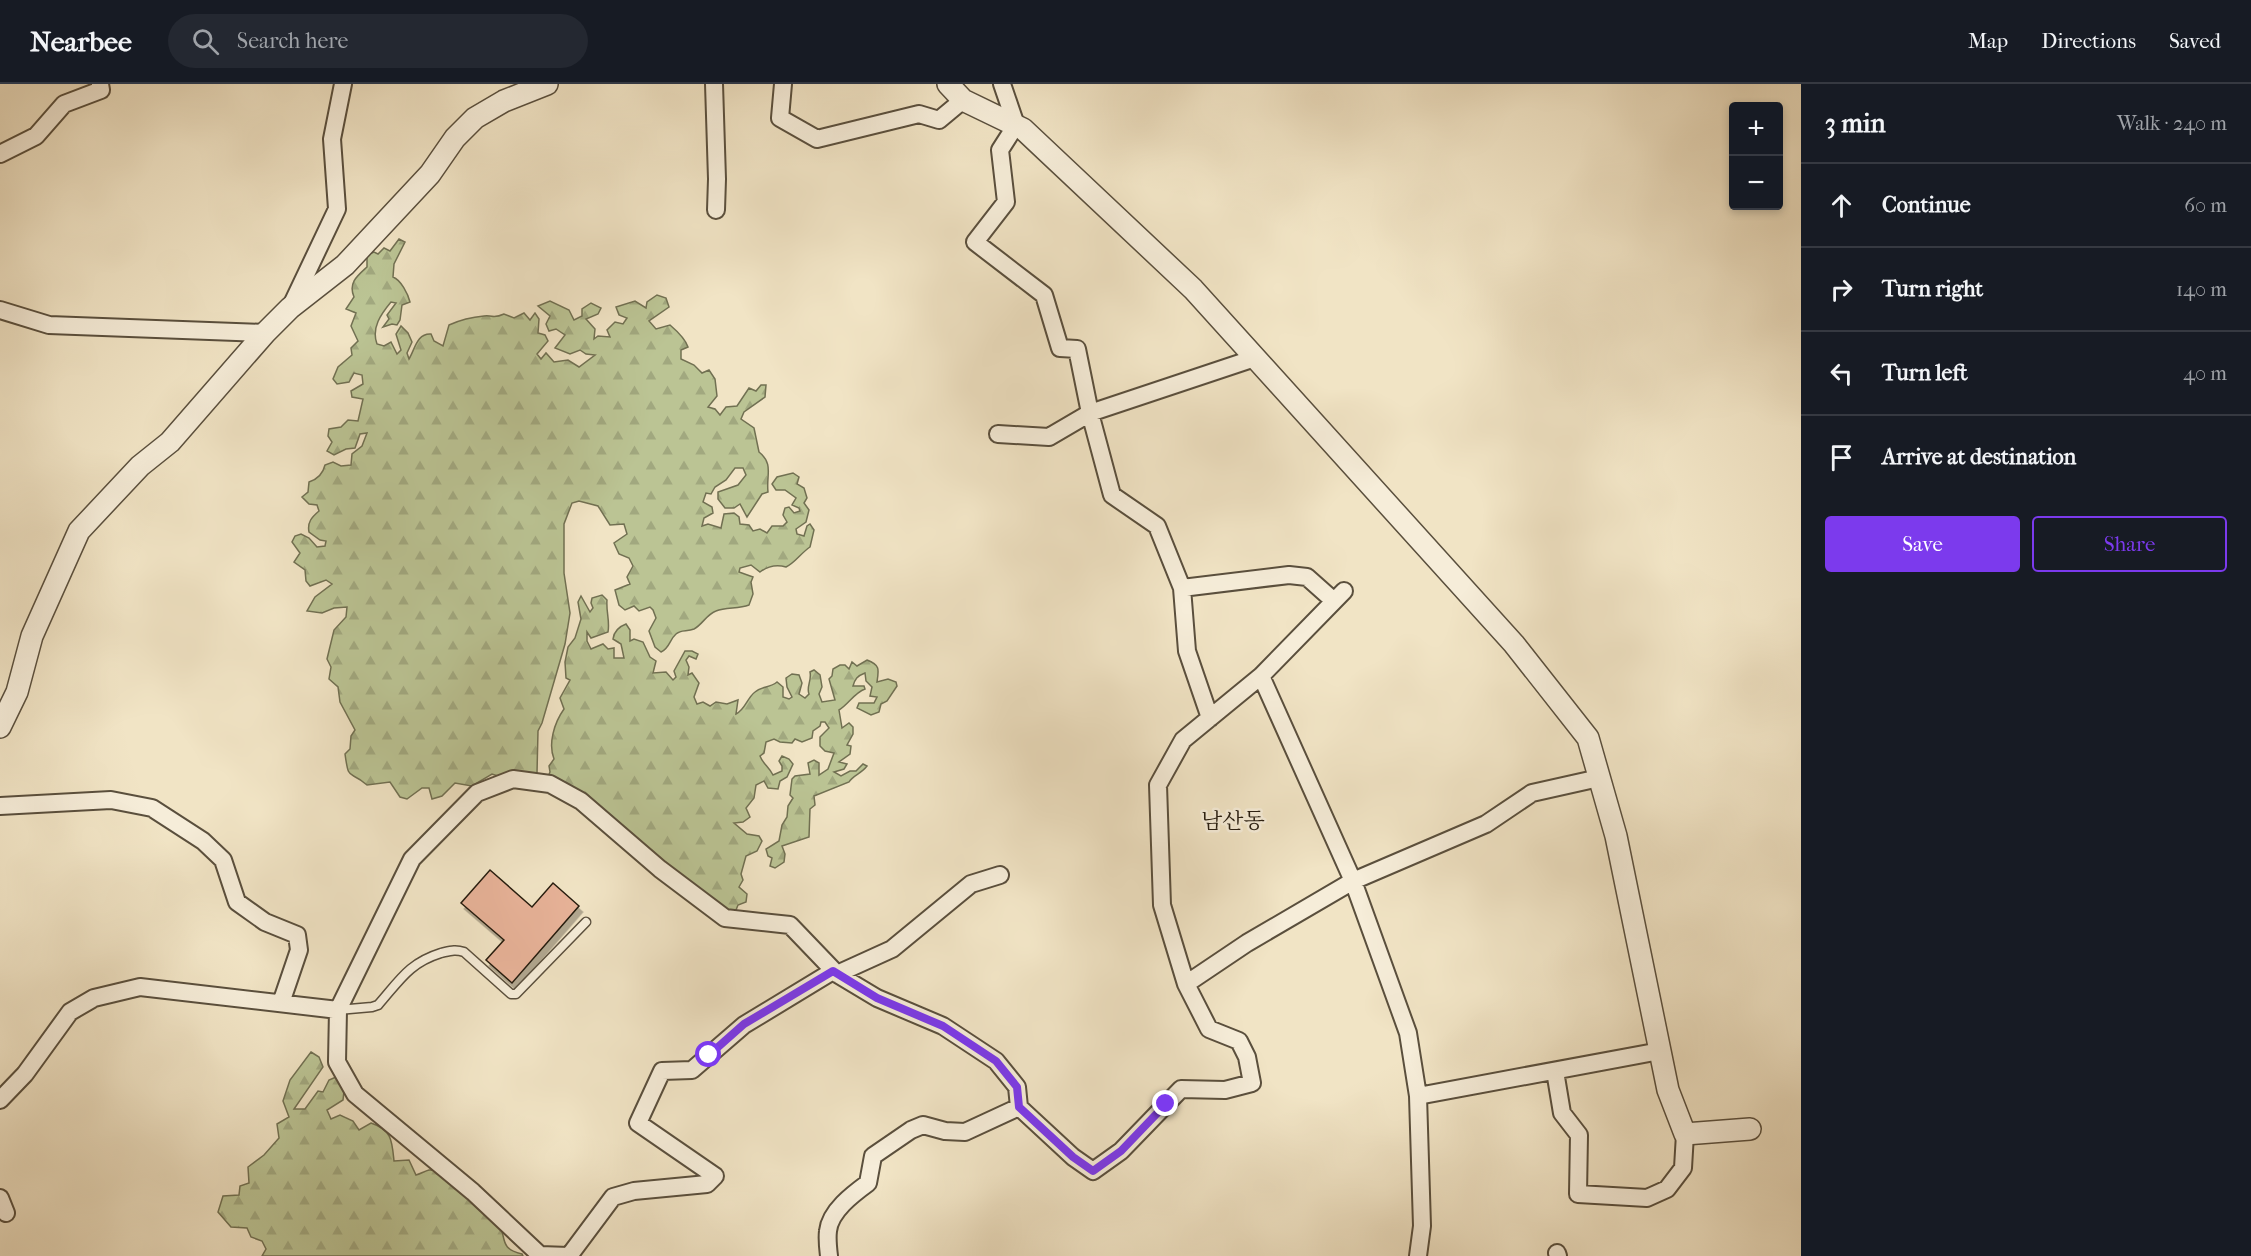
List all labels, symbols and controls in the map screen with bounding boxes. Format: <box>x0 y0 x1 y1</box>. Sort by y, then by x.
search box <box>168 14 588 68</box>
text: Nearbee <box>30 25 132 58</box>
icon: search <box>189 25 222 58</box>
text: Search here <box>237 28 348 54</box>
text: Map <box>1968 29 2008 53</box>
text: Directions <box>2041 29 2136 53</box>
text: Saved <box>2169 29 2221 53</box>
map controls <box>1729 102 1783 210</box>
button: + <box>1729 102 1783 156</box>
text: 3 min <box>1825 108 1886 139</box>
text: Walk · 240 m <box>2117 112 2227 135</box>
button: − <box>1729 156 1783 210</box>
icon: ahead <box>1825 189 1858 222</box>
text: Continue <box>1882 192 1971 218</box>
text: 60 m <box>2184 194 2227 217</box>
icon: right <box>1825 273 1858 306</box>
text: Turn right <box>1882 276 1983 302</box>
text: 140 m <box>2176 278 2227 301</box>
icon: left <box>1825 357 1858 390</box>
text: Turn left <box>1882 360 1968 386</box>
text: 40 m <box>2183 362 2227 385</box>
icon: arrive <box>1825 441 1858 474</box>
text: Arrive at destination <box>1882 444 2076 470</box>
button: Save <box>1825 516 2020 572</box>
button: Share <box>2032 516 2227 572</box>
district label: 남산동 <box>1201 808 1265 834</box>
route start <box>695 1041 721 1067</box>
route end <box>1152 1090 1178 1116</box>

